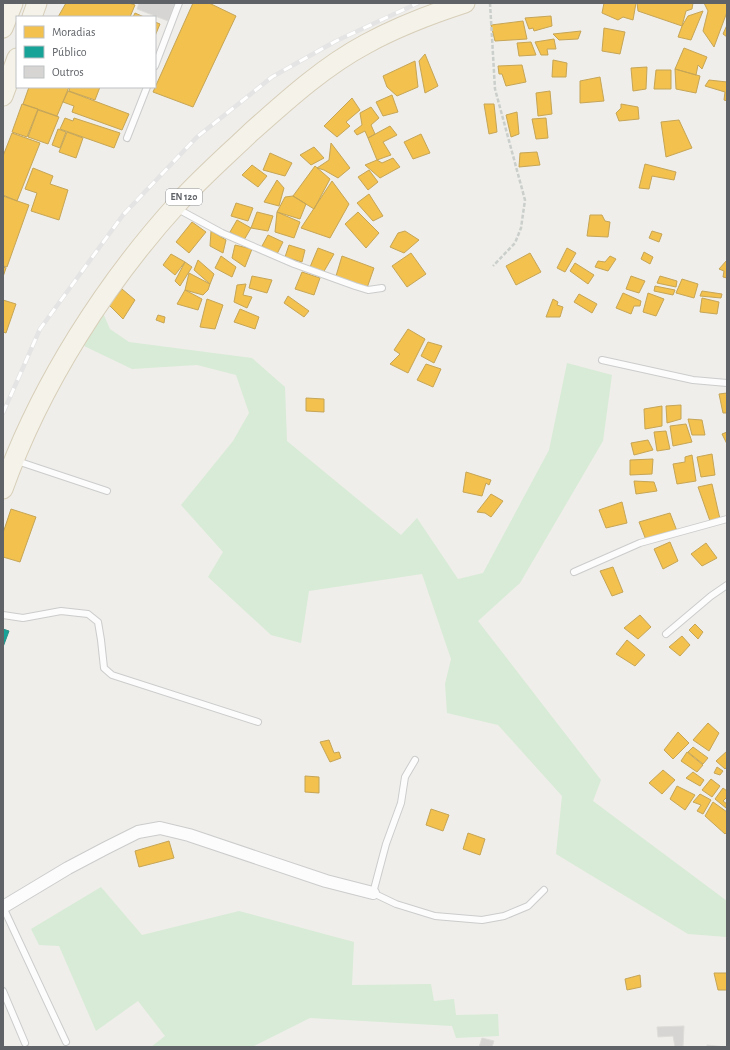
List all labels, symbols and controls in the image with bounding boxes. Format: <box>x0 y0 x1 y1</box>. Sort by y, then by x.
legend <box>16 16 156 88</box>
text: Moradias <box>52 26 95 38</box>
text: Público <box>52 46 87 58</box>
text: Outros <box>52 66 84 78</box>
road number: EN 120 <box>166 189 202 205</box>

